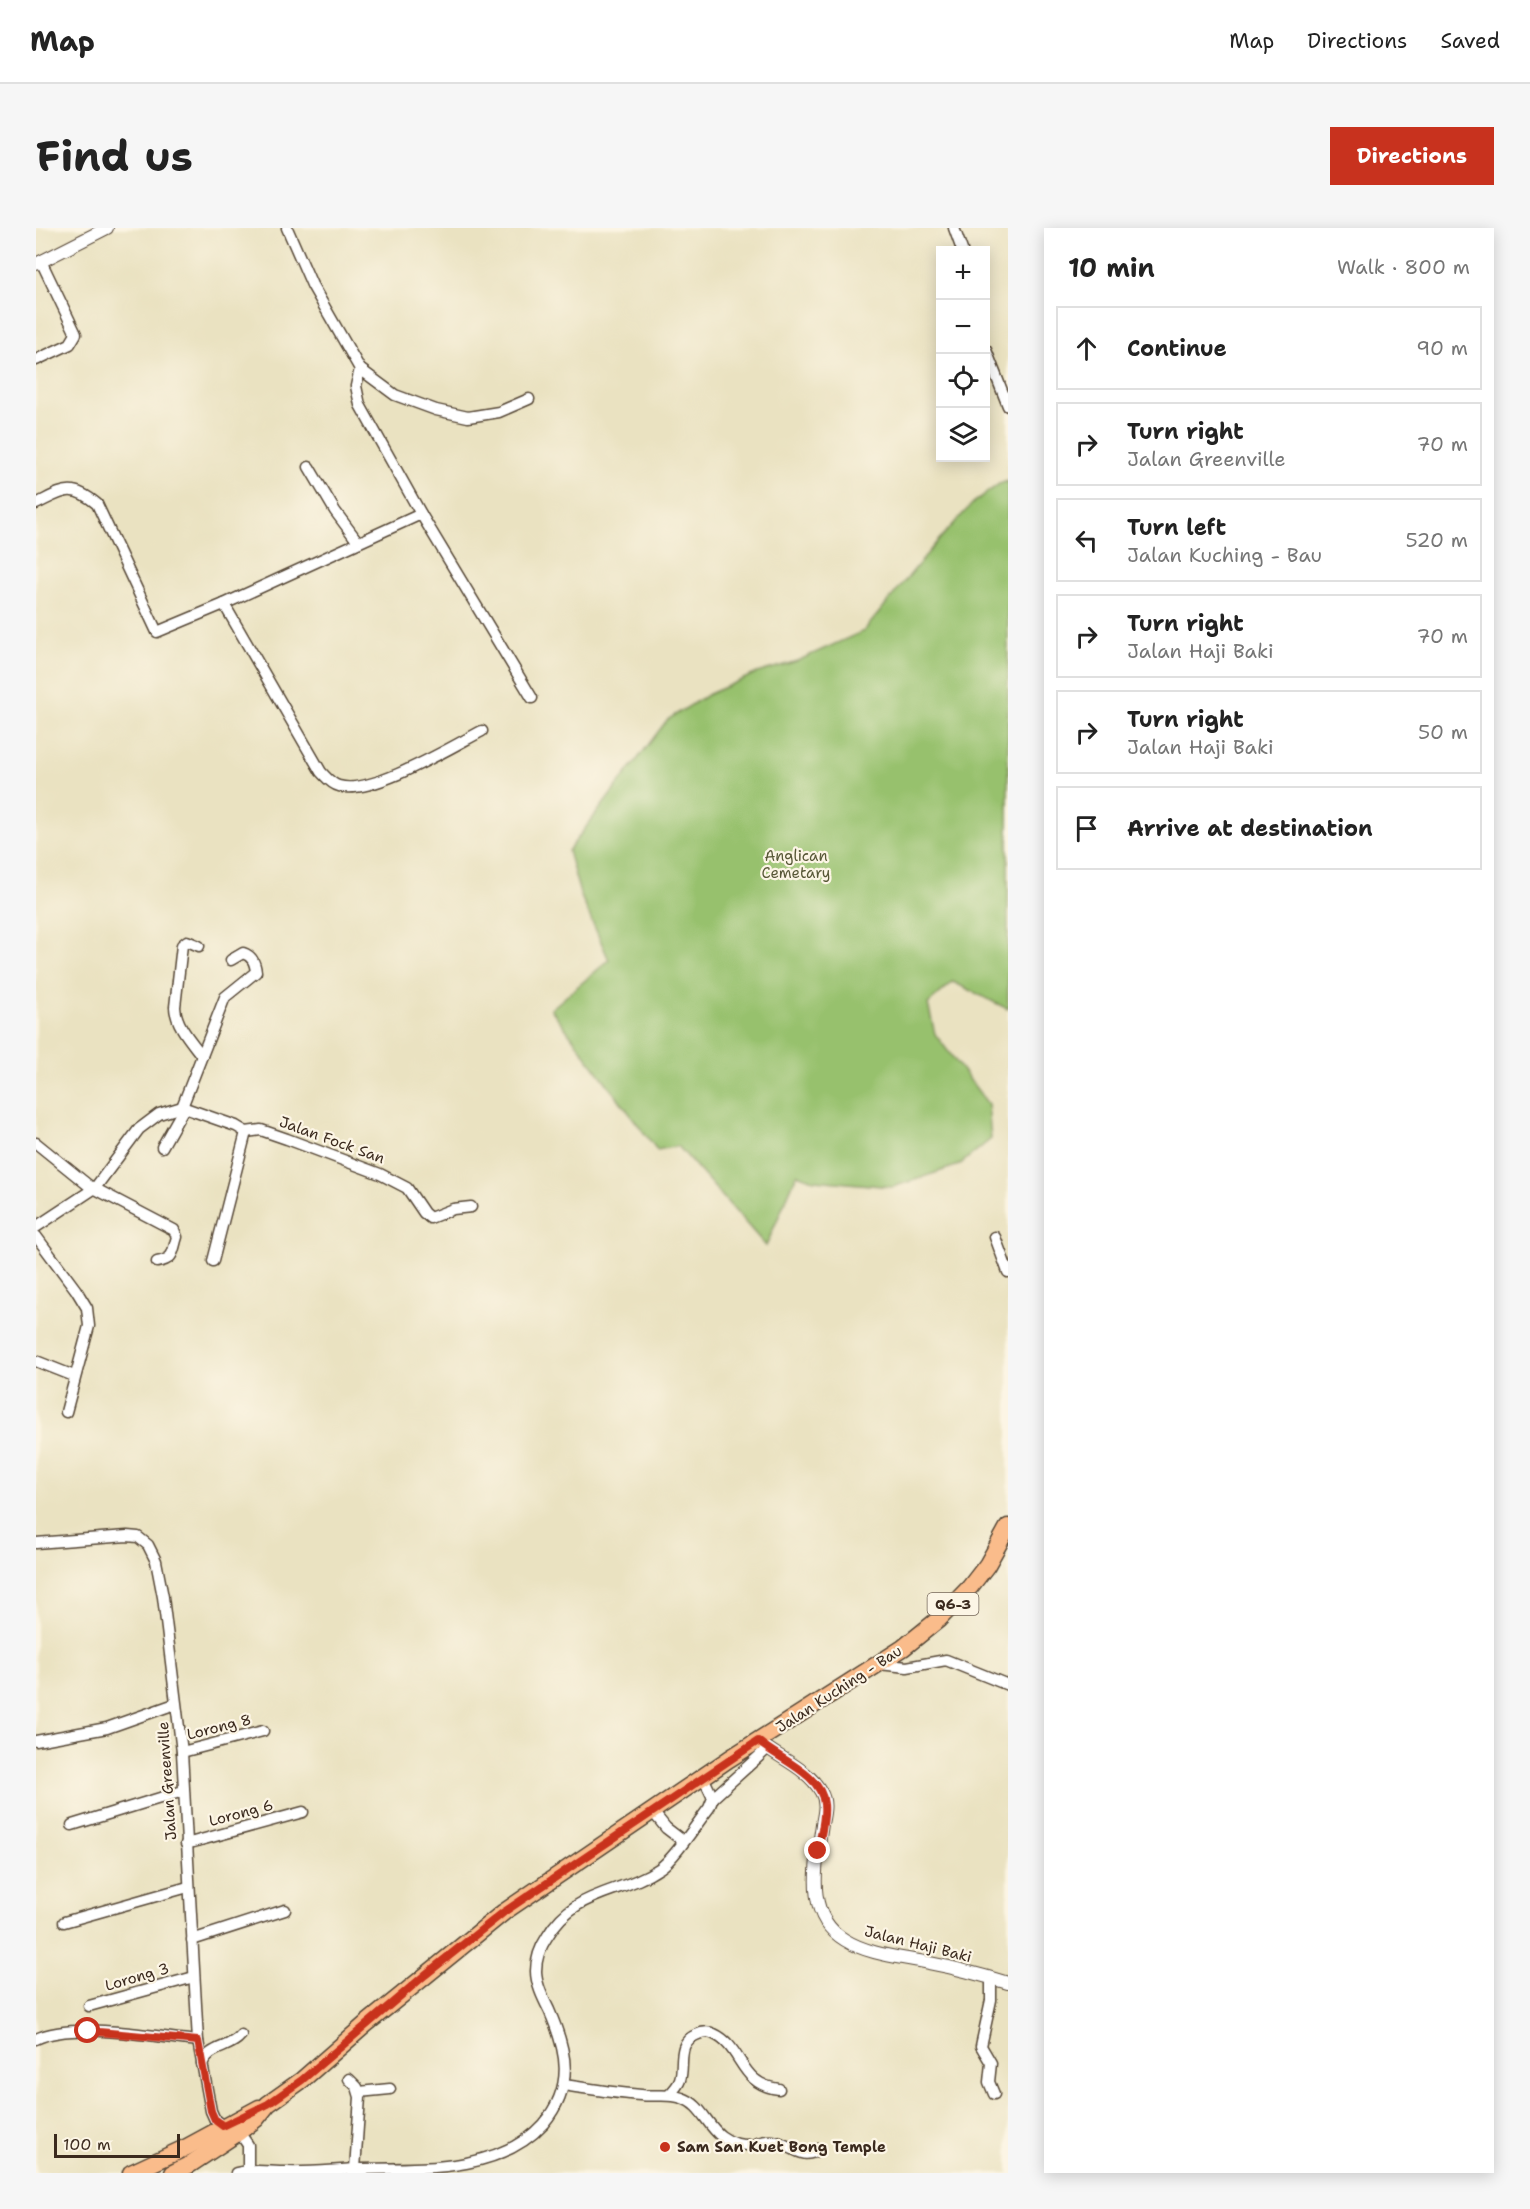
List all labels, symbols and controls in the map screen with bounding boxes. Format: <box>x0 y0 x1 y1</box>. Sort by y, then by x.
text: Map <box>30 22 95 60</box>
text: Map <box>1229 27 1274 55</box>
text: Directions <box>1307 27 1407 55</box>
text: Saved <box>1440 27 1500 55</box>
button: Directions <box>1330 127 1494 185</box>
text: Find us <box>36 128 193 184</box>
map controls <box>936 246 990 462</box>
button: + <box>936 246 990 300</box>
text: 10 min <box>1068 250 1155 285</box>
text: Walk · 800 m <box>1337 254 1470 280</box>
button: − <box>936 300 990 354</box>
icon: ahead <box>1070 332 1103 365</box>
text: Continue <box>1127 334 1227 363</box>
text: 90 m <box>1416 335 1468 361</box>
button: locate <box>936 354 990 408</box>
button: layers <box>936 408 990 462</box>
text: Turn right <box>1127 417 1244 446</box>
icon: right <box>1070 428 1103 461</box>
text: 70 m <box>1416 431 1468 457</box>
text: Jalan Greenville <box>1127 446 1286 472</box>
text: Turn left <box>1127 513 1226 542</box>
icon: left <box>1070 524 1103 557</box>
text: 520 m <box>1405 527 1468 553</box>
text: Jalan Kuching - Bau <box>1127 542 1322 568</box>
text: Turn right <box>1127 609 1244 638</box>
icon: right <box>1070 620 1103 653</box>
text: 70 m <box>1416 623 1468 649</box>
text: Jalan Haji Baki <box>1127 638 1274 664</box>
text: Turn right <box>1127 705 1244 734</box>
icon: right <box>1070 716 1103 749</box>
text: 50 m <box>1418 719 1468 745</box>
text: Jalan Haji Baki <box>1127 734 1274 760</box>
icon: arrive <box>1070 812 1103 845</box>
text: Arrive at destination <box>1127 814 1373 843</box>
park label: Anglican Cemetary <box>762 846 830 883</box>
street label: Jalan Fock San <box>277 1112 387 1168</box>
road number: Q6-3 <box>928 1593 978 1615</box>
street label: Jalan Kuching - Bau <box>772 1641 906 1737</box>
street label: Lorong 8 <box>185 1709 253 1745</box>
street label: Jalan Greenville <box>153 1721 181 1841</box>
street label: Lorong 6 <box>207 1795 275 1831</box>
route end <box>804 1837 830 1863</box>
street label: Jalan Haji Baki <box>862 1921 974 1967</box>
street label: Lorong 3 <box>102 1958 172 1996</box>
route start <box>74 2017 100 2043</box>
scale bar <box>54 2131 180 2158</box>
text: 100 m <box>63 2134 111 2155</box>
place label: Sam San Kuet Bong Temple <box>677 2137 886 2157</box>
marker: Sam San Kuet Bong Temple <box>658 2140 672 2154</box>

